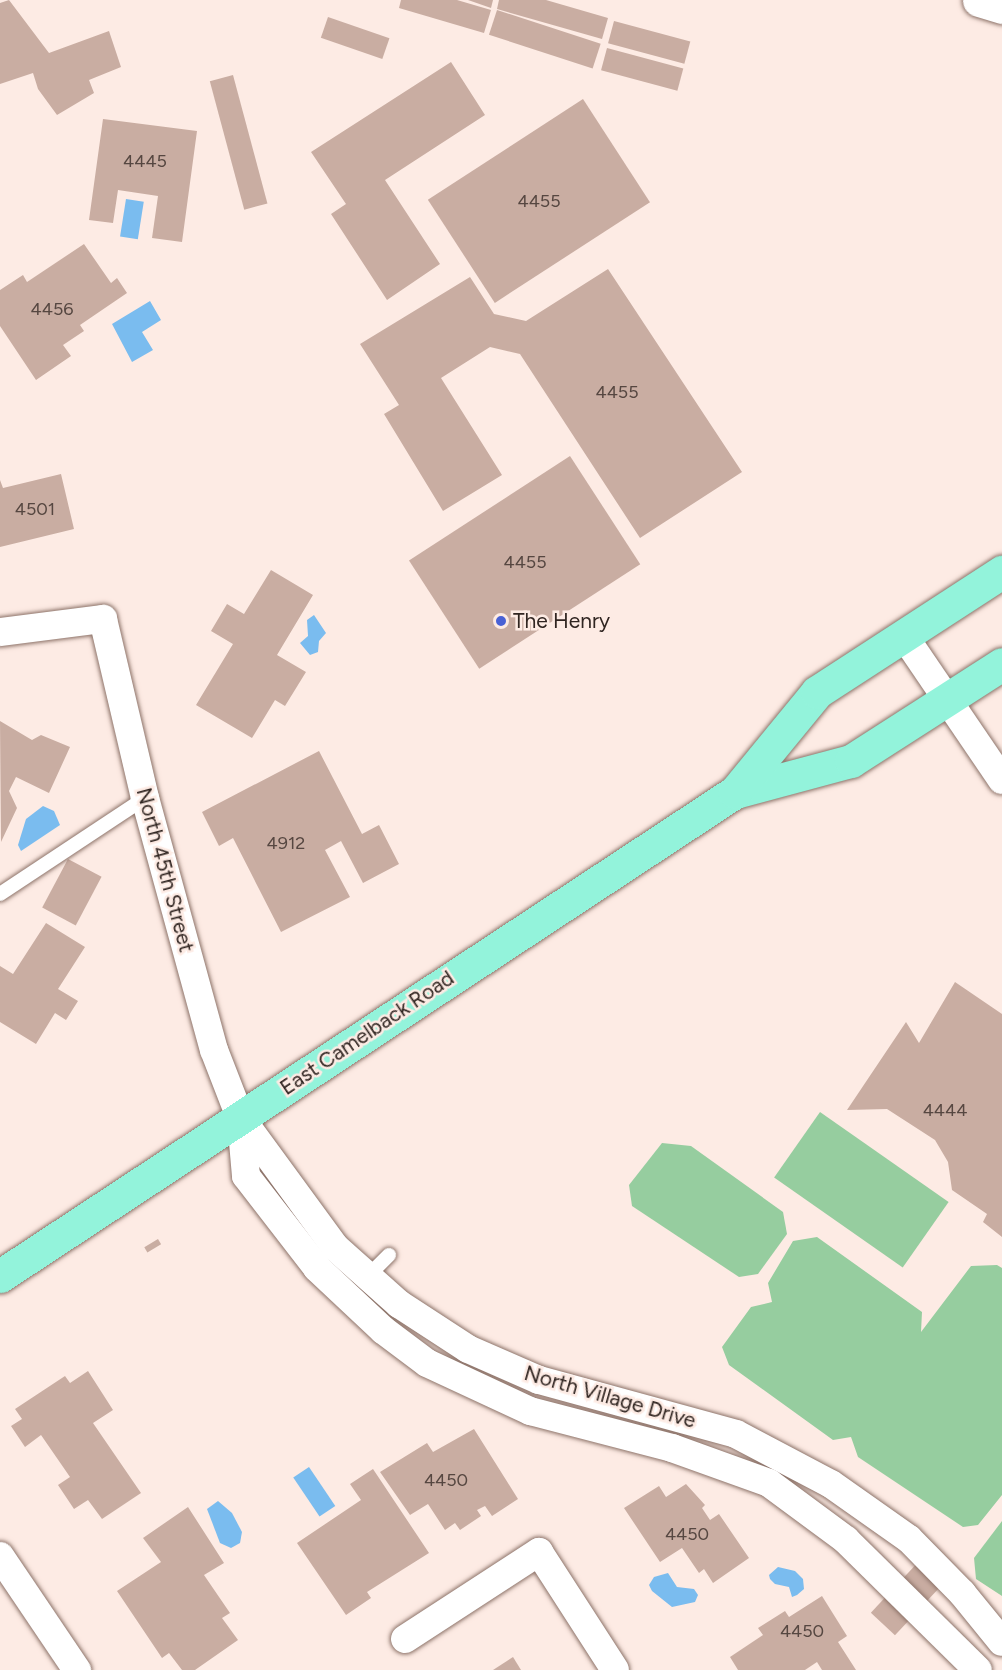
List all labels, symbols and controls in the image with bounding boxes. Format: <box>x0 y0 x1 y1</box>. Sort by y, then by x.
house number: 4445 <box>123 150 167 172</box>
house number: 4455 <box>517 190 561 212</box>
house number: 4456 <box>31 298 73 320</box>
house number: 4455 <box>595 381 639 403</box>
house number: 4501 <box>15 498 55 520</box>
house number: 4455 <box>503 551 547 573</box>
place label: The Henry <box>513 608 610 634</box>
marker: The Henry <box>494 614 508 628</box>
street label: North 45th Street <box>131 785 199 955</box>
house number: 4912 <box>267 832 305 854</box>
street label: East Camelback Road <box>275 966 459 1100</box>
house number: 4444 <box>923 1099 967 1121</box>
street label: North Village Drive <box>521 1360 699 1434</box>
house number: 4450 <box>424 1469 468 1491</box>
house number: 4450 <box>665 1523 709 1545</box>
house number: 4450 <box>780 1620 824 1642</box>

